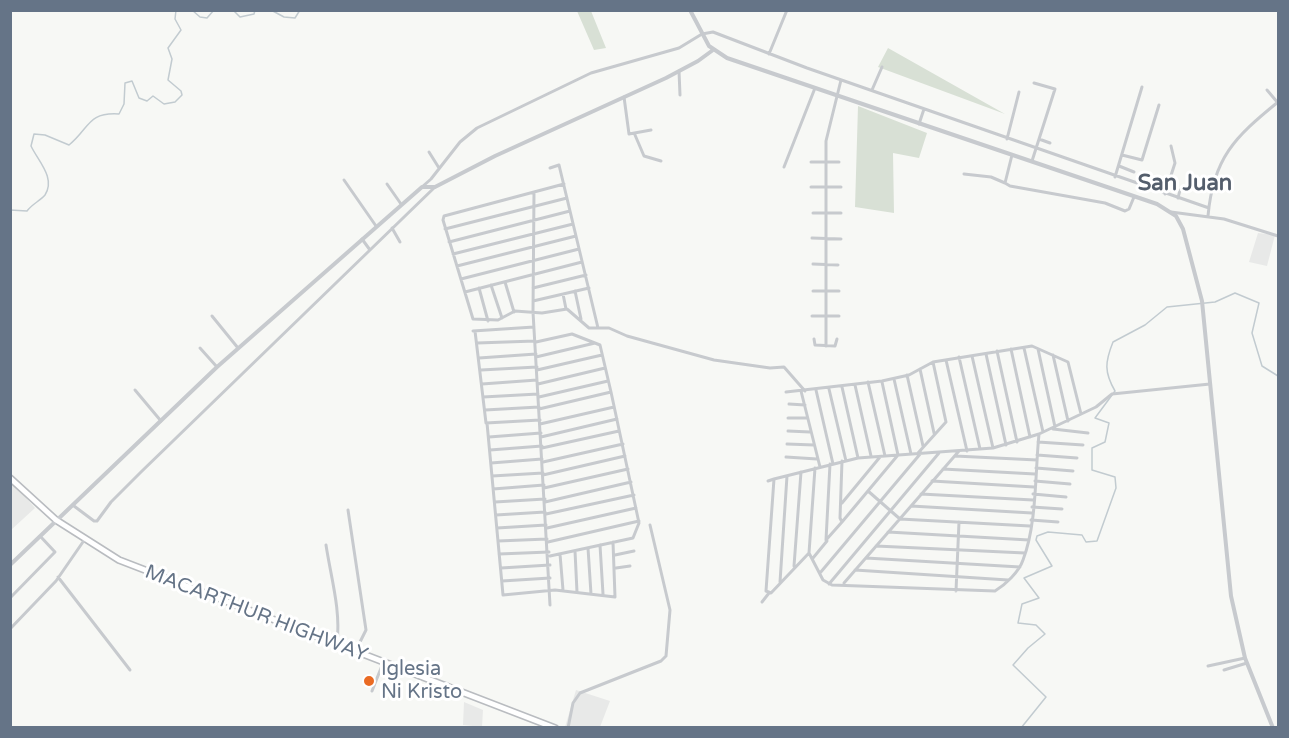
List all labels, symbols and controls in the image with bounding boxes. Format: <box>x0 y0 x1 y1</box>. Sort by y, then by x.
district label: San Juan <box>1138 171 1232 197</box>
street label: MACARTHUR HIGHWAY <box>141 560 371 668</box>
place label: Iglesia Ni Kristo <box>381 658 462 705</box>
marker: Iglesia Ni Kristo <box>362 674 376 688</box>

